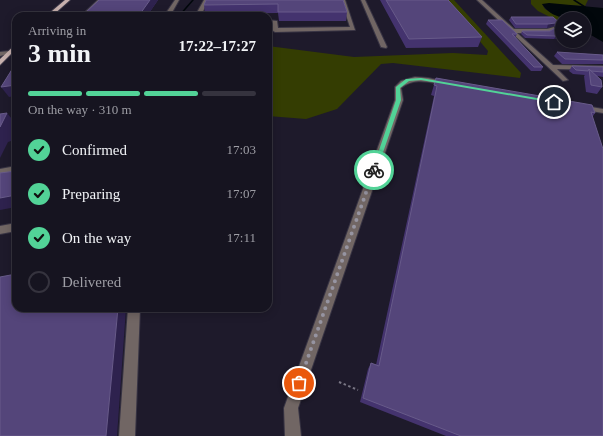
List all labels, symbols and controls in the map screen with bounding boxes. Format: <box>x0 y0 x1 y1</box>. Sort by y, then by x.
map controls <box>555 12 591 48</box>
button: layers <box>555 12 591 48</box>
text: Arriving in <box>28 23 86 38</box>
text: 17:22–17:27 <box>179 38 256 54</box>
text: 3 min <box>28 39 91 68</box>
pin <box>537 85 571 119</box>
icon: home <box>543 91 565 113</box>
text: On the way · 310 m <box>28 102 132 117</box>
icon: check <box>28 139 50 161</box>
text: Confirmed <box>62 142 127 158</box>
text: 17:03 <box>226 142 256 157</box>
courier <box>354 150 394 190</box>
icon: bike <box>363 159 385 181</box>
icon: check <box>28 183 50 205</box>
text: Preparing <box>62 186 120 202</box>
text: 17:07 <box>226 186 256 201</box>
icon: check <box>28 227 50 249</box>
text: On the way <box>62 230 131 246</box>
text: 17:11 <box>227 230 256 245</box>
text: Delivered <box>62 274 121 290</box>
pin <box>282 366 316 400</box>
icon: bag <box>288 372 310 394</box>

